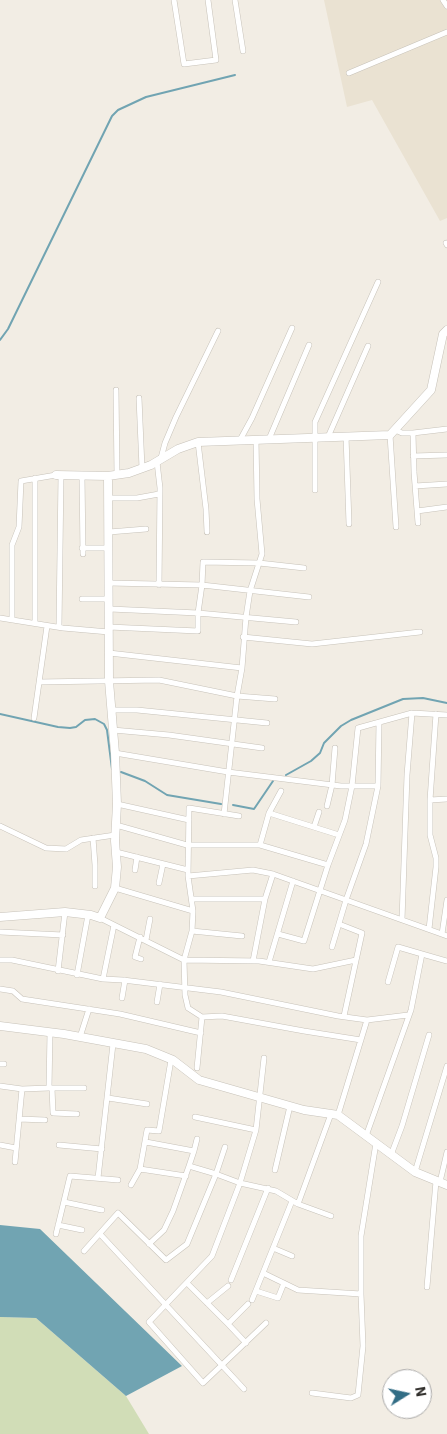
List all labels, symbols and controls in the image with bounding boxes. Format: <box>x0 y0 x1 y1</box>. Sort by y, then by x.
north arrow <box>382 1369 432 1419</box>
text: N <box>411 1385 431 1398</box>

